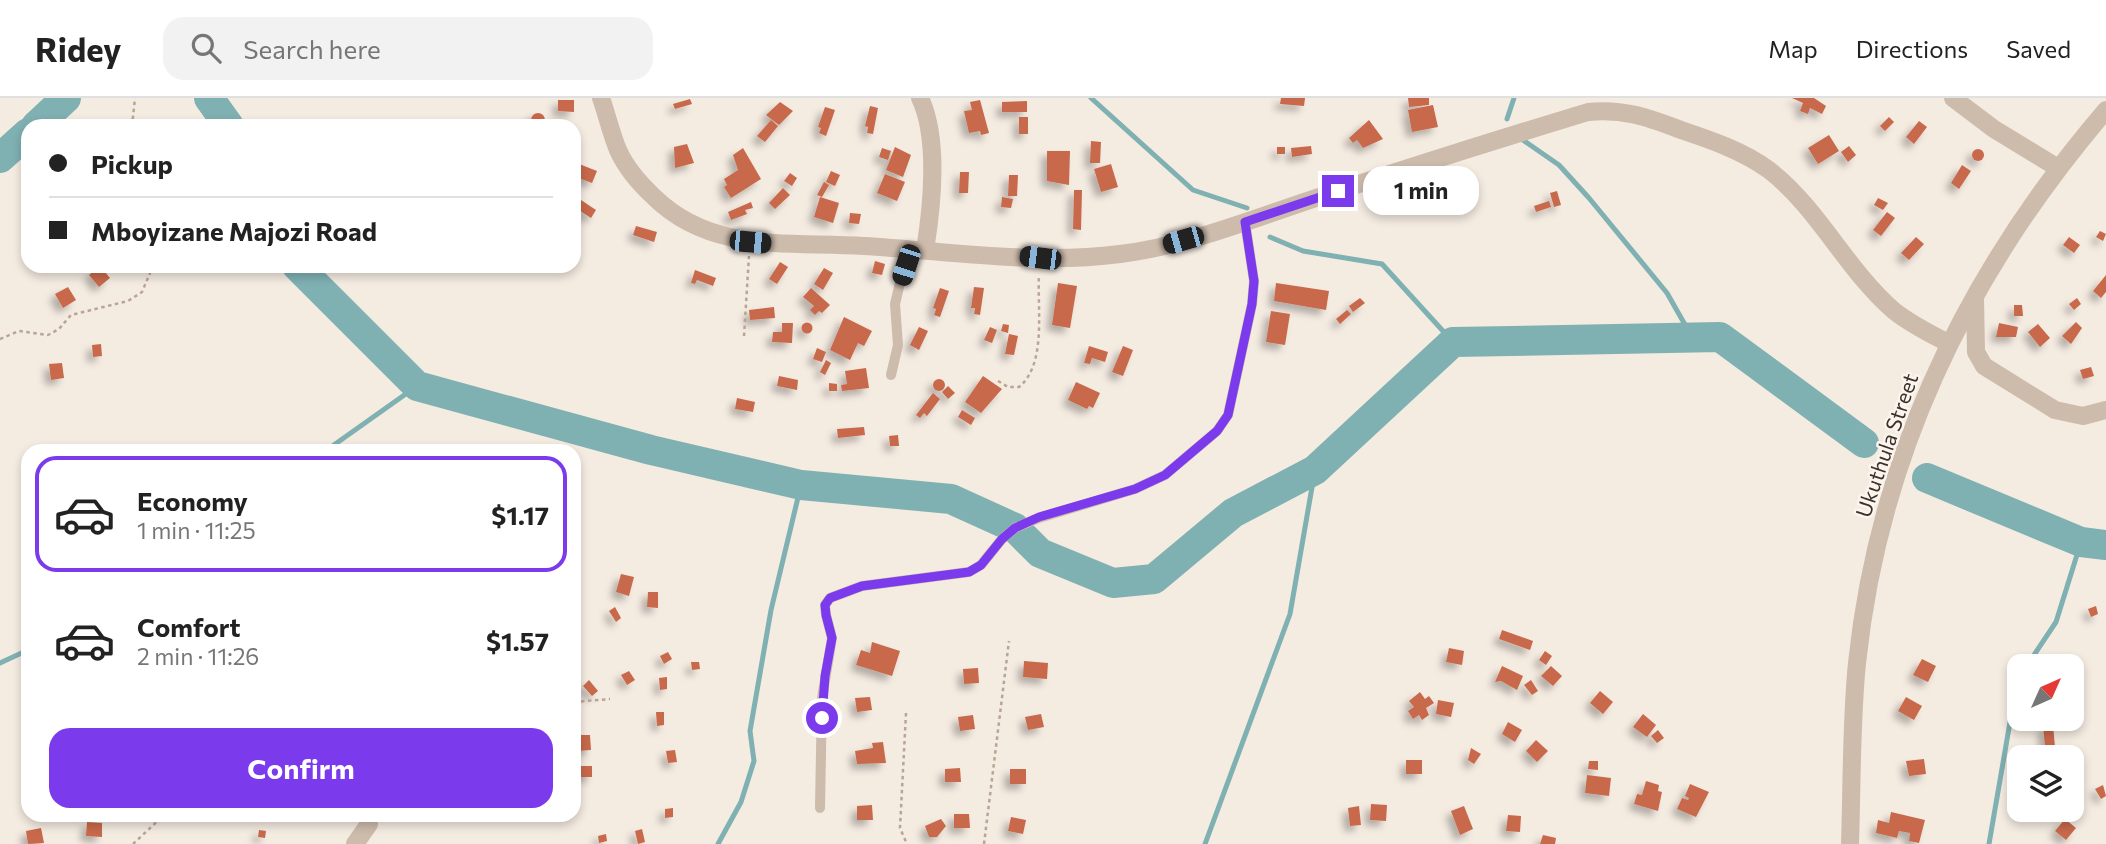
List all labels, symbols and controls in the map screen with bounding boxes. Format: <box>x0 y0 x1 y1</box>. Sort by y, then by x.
search box <box>163 17 653 80</box>
text: Ridey <box>35 28 121 69</box>
icon: search <box>187 29 225 67</box>
text: Search here <box>243 33 381 64</box>
text: Map <box>1768 34 1818 63</box>
text: Directions <box>1856 34 1968 63</box>
text: Saved <box>2006 34 2071 63</box>
text: Pickup <box>91 148 173 179</box>
callout: 1 min <box>1362 166 1478 216</box>
route end <box>1322 175 1354 207</box>
text: 1 min <box>1394 176 1448 204</box>
text: Mboyizane Majozi Road <box>91 215 377 246</box>
car <box>1160 224 1207 256</box>
car <box>729 230 772 254</box>
car <box>890 242 923 288</box>
car <box>1018 245 1063 271</box>
street label: Ukuthula Street <box>1850 370 1922 520</box>
icon: car <box>53 483 116 546</box>
text: Economy <box>137 485 248 516</box>
text: $1.17 <box>491 499 549 530</box>
text: 1 min · 11:25 <box>137 516 256 544</box>
icon: car <box>53 609 116 672</box>
text: Comfort <box>137 611 240 642</box>
text: $1.57 <box>486 625 549 656</box>
text: 2 min · 11:26 <box>137 642 259 670</box>
north arrow <box>2007 654 2084 732</box>
map controls <box>2007 654 2084 822</box>
route start <box>806 702 838 734</box>
button: Confirm <box>49 728 553 808</box>
button: layers <box>2007 745 2084 822</box>

